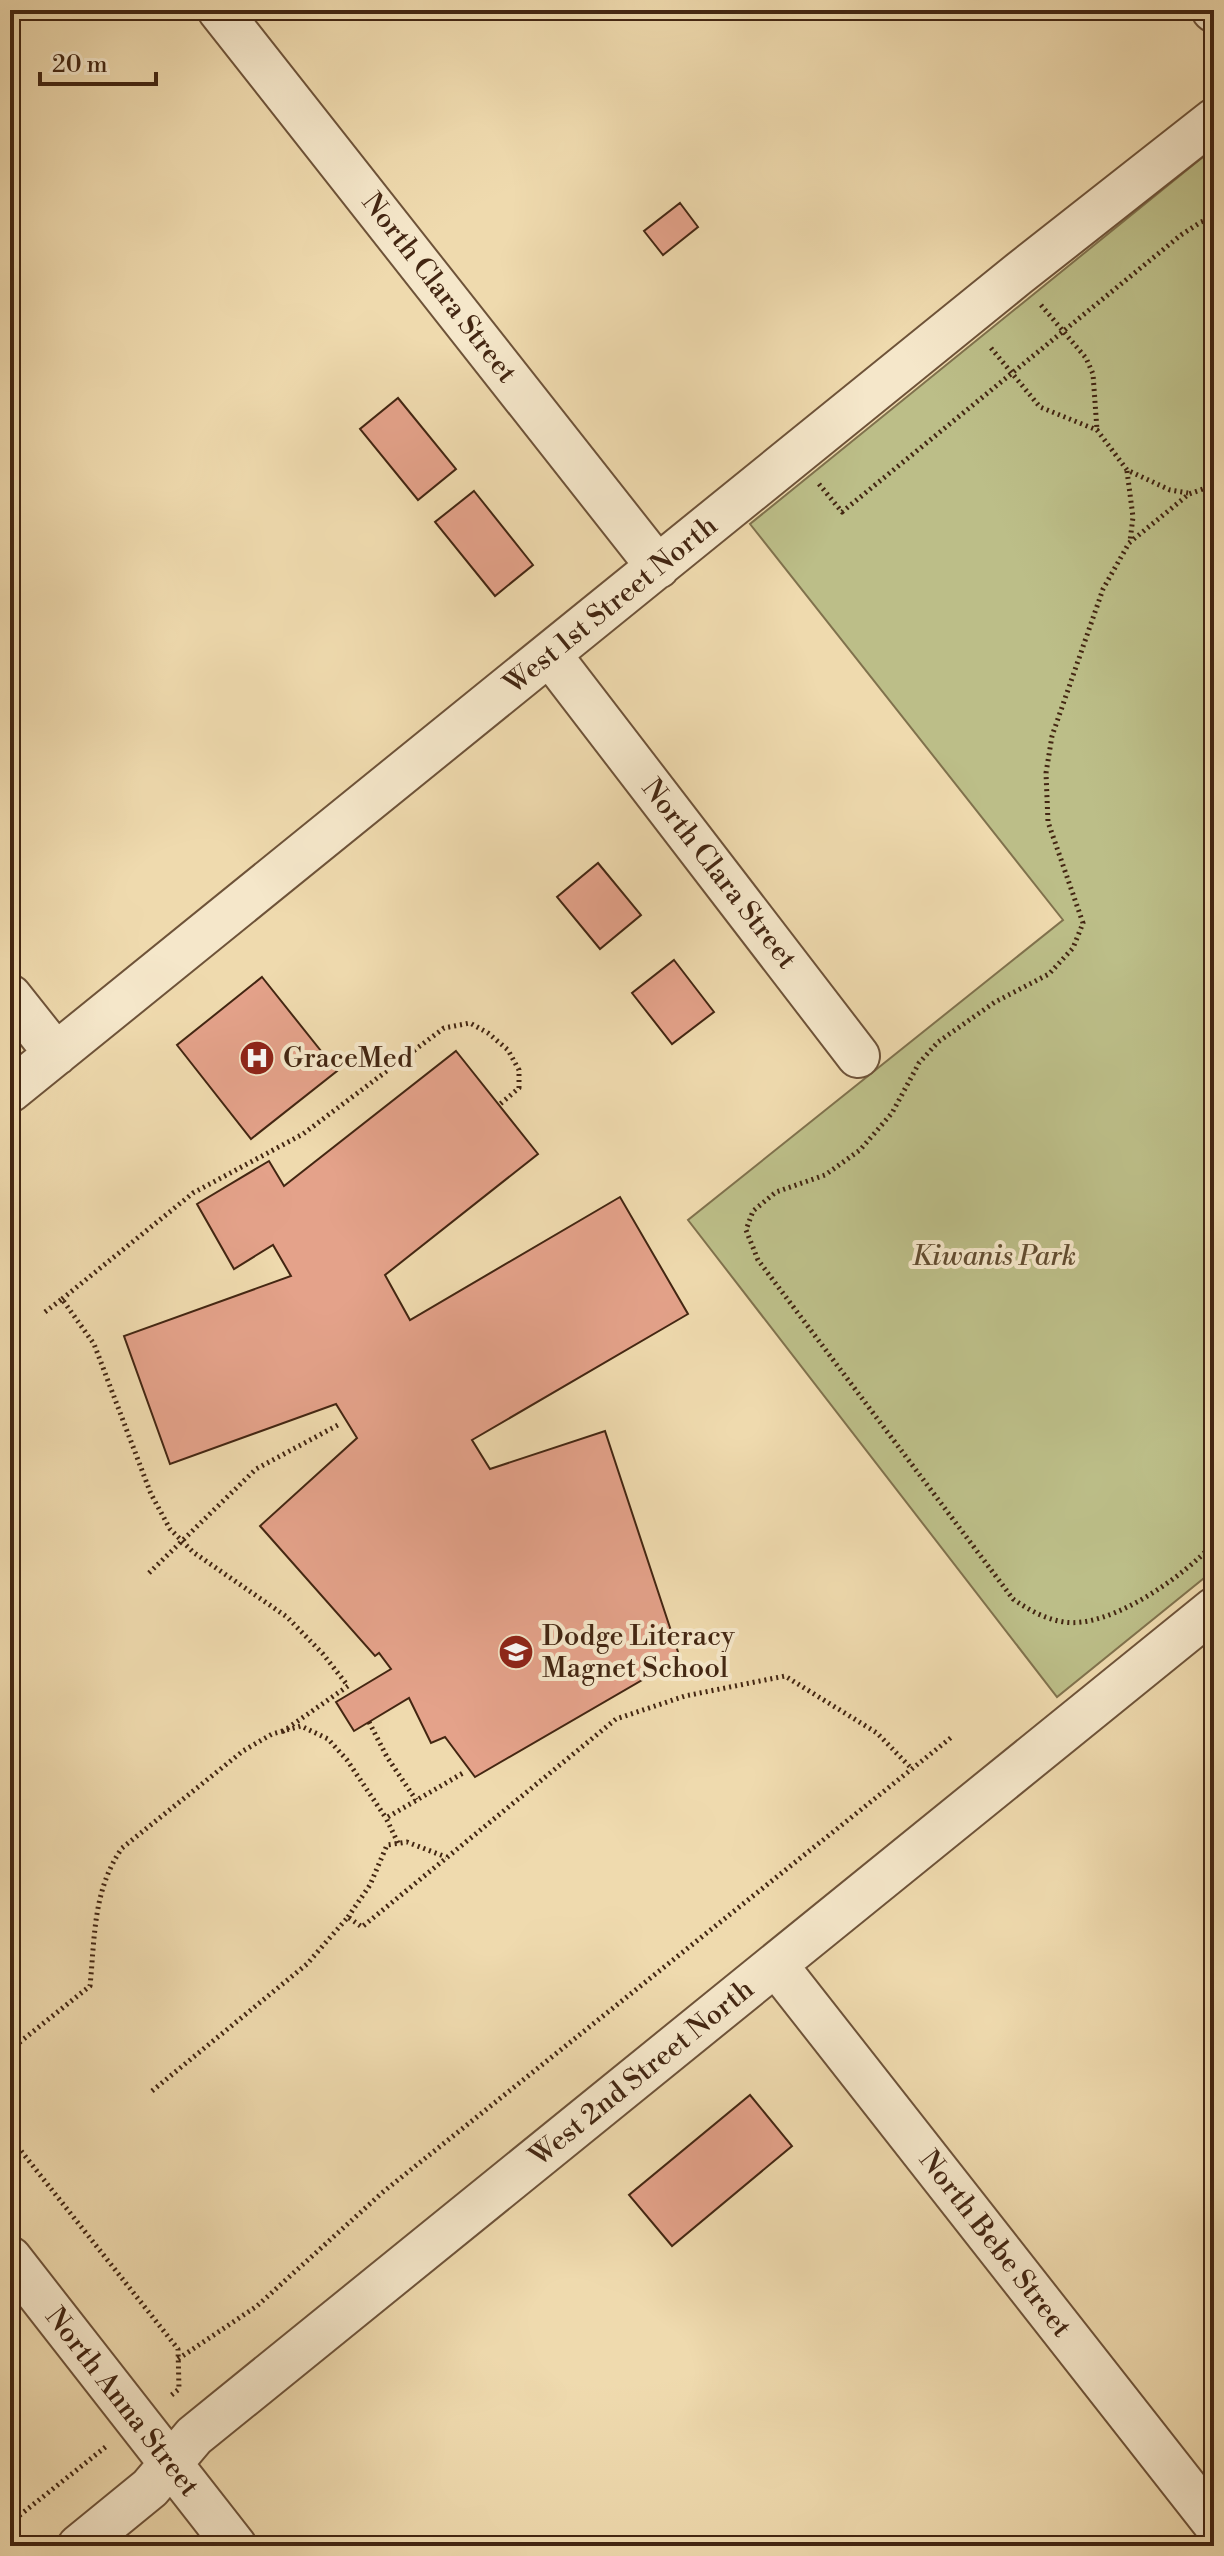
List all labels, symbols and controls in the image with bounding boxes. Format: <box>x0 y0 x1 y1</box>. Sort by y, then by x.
scale bar <box>40 36 156 86</box>
text: 20 m <box>52 50 108 80</box>
street label: North Clara Street <box>354 186 524 390</box>
street label: West 1st Street North <box>497 508 725 702</box>
street label: North Clara Street <box>634 772 804 976</box>
hospital icon: GraceMed <box>238 1039 276 1077</box>
place label: GraceMed <box>283 1041 413 1076</box>
park label: Kiwanis Park <box>912 1239 1076 1274</box>
place label: Dodge Literacy Magnet School <box>542 1619 735 1686</box>
school or university icon: Dodge Literacy Magnet School <box>497 1633 535 1671</box>
street label: West 2nd Street North <box>522 1972 761 2175</box>
street label: North Bebe Street <box>911 2144 1079 2344</box>
street label: North Anna Street <box>37 2300 207 2504</box>

